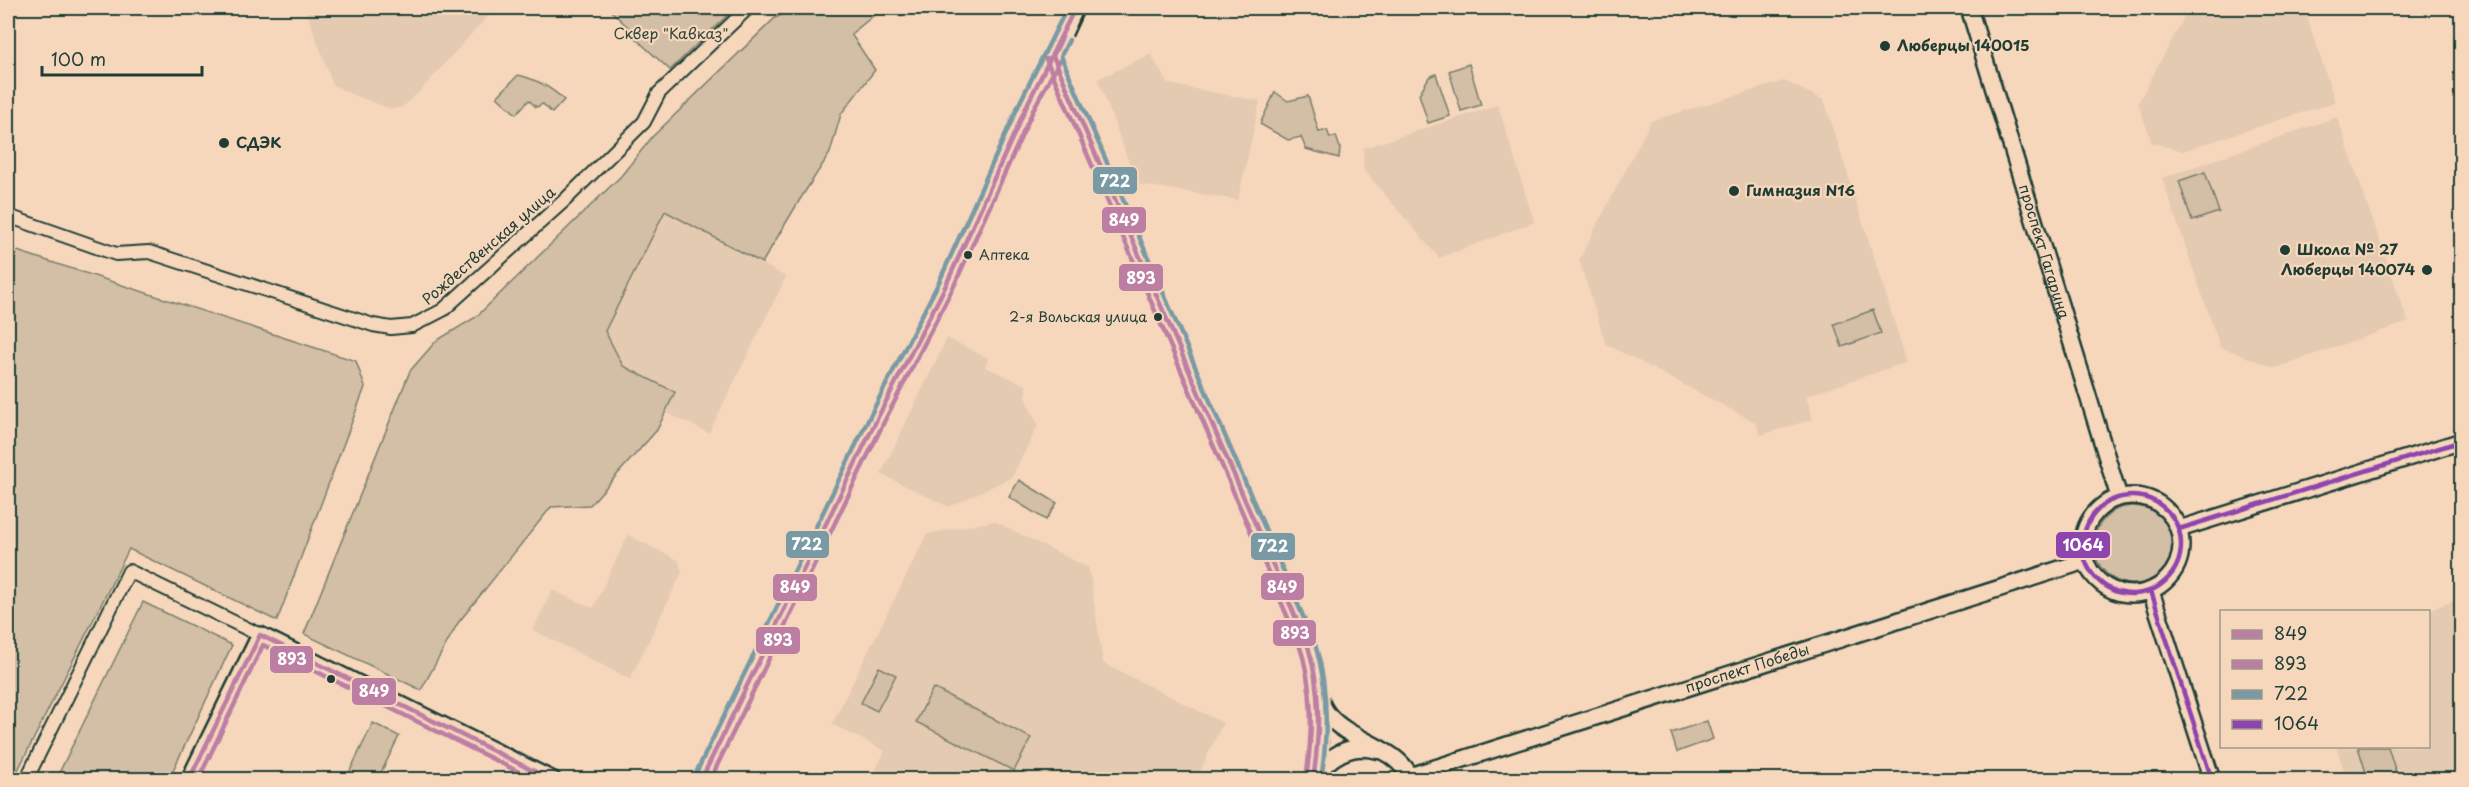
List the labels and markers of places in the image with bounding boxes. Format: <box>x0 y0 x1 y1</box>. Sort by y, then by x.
place label: Люберцы 140015 <box>1897 33 2030 56</box>
marker: Люберцы 140015 <box>1878 39 1892 53</box>
place label: СДЭК <box>236 130 281 153</box>
marker: СДЭК <box>217 136 231 150</box>
place label: Гимназия N16 <box>1746 178 1856 201</box>
marker: Гимназия N16 <box>1727 184 1741 198</box>
place label: Школа № 27 <box>2297 237 2398 260</box>
marker: Школа № 27 <box>2278 243 2292 257</box>
place label: Аптека <box>979 244 1029 265</box>
marker: Аптека <box>962 249 974 261</box>
place label: Люберцы 140074 <box>2281 257 2415 280</box>
marker: Люберцы 140074 <box>2420 263 2434 277</box>
place label: 2-я Вольская улица <box>1009 306 1147 327</box>
marker: 2-я Вольская улица <box>1152 311 1164 323</box>
unlabelled marker <box>325 673 337 685</box>

